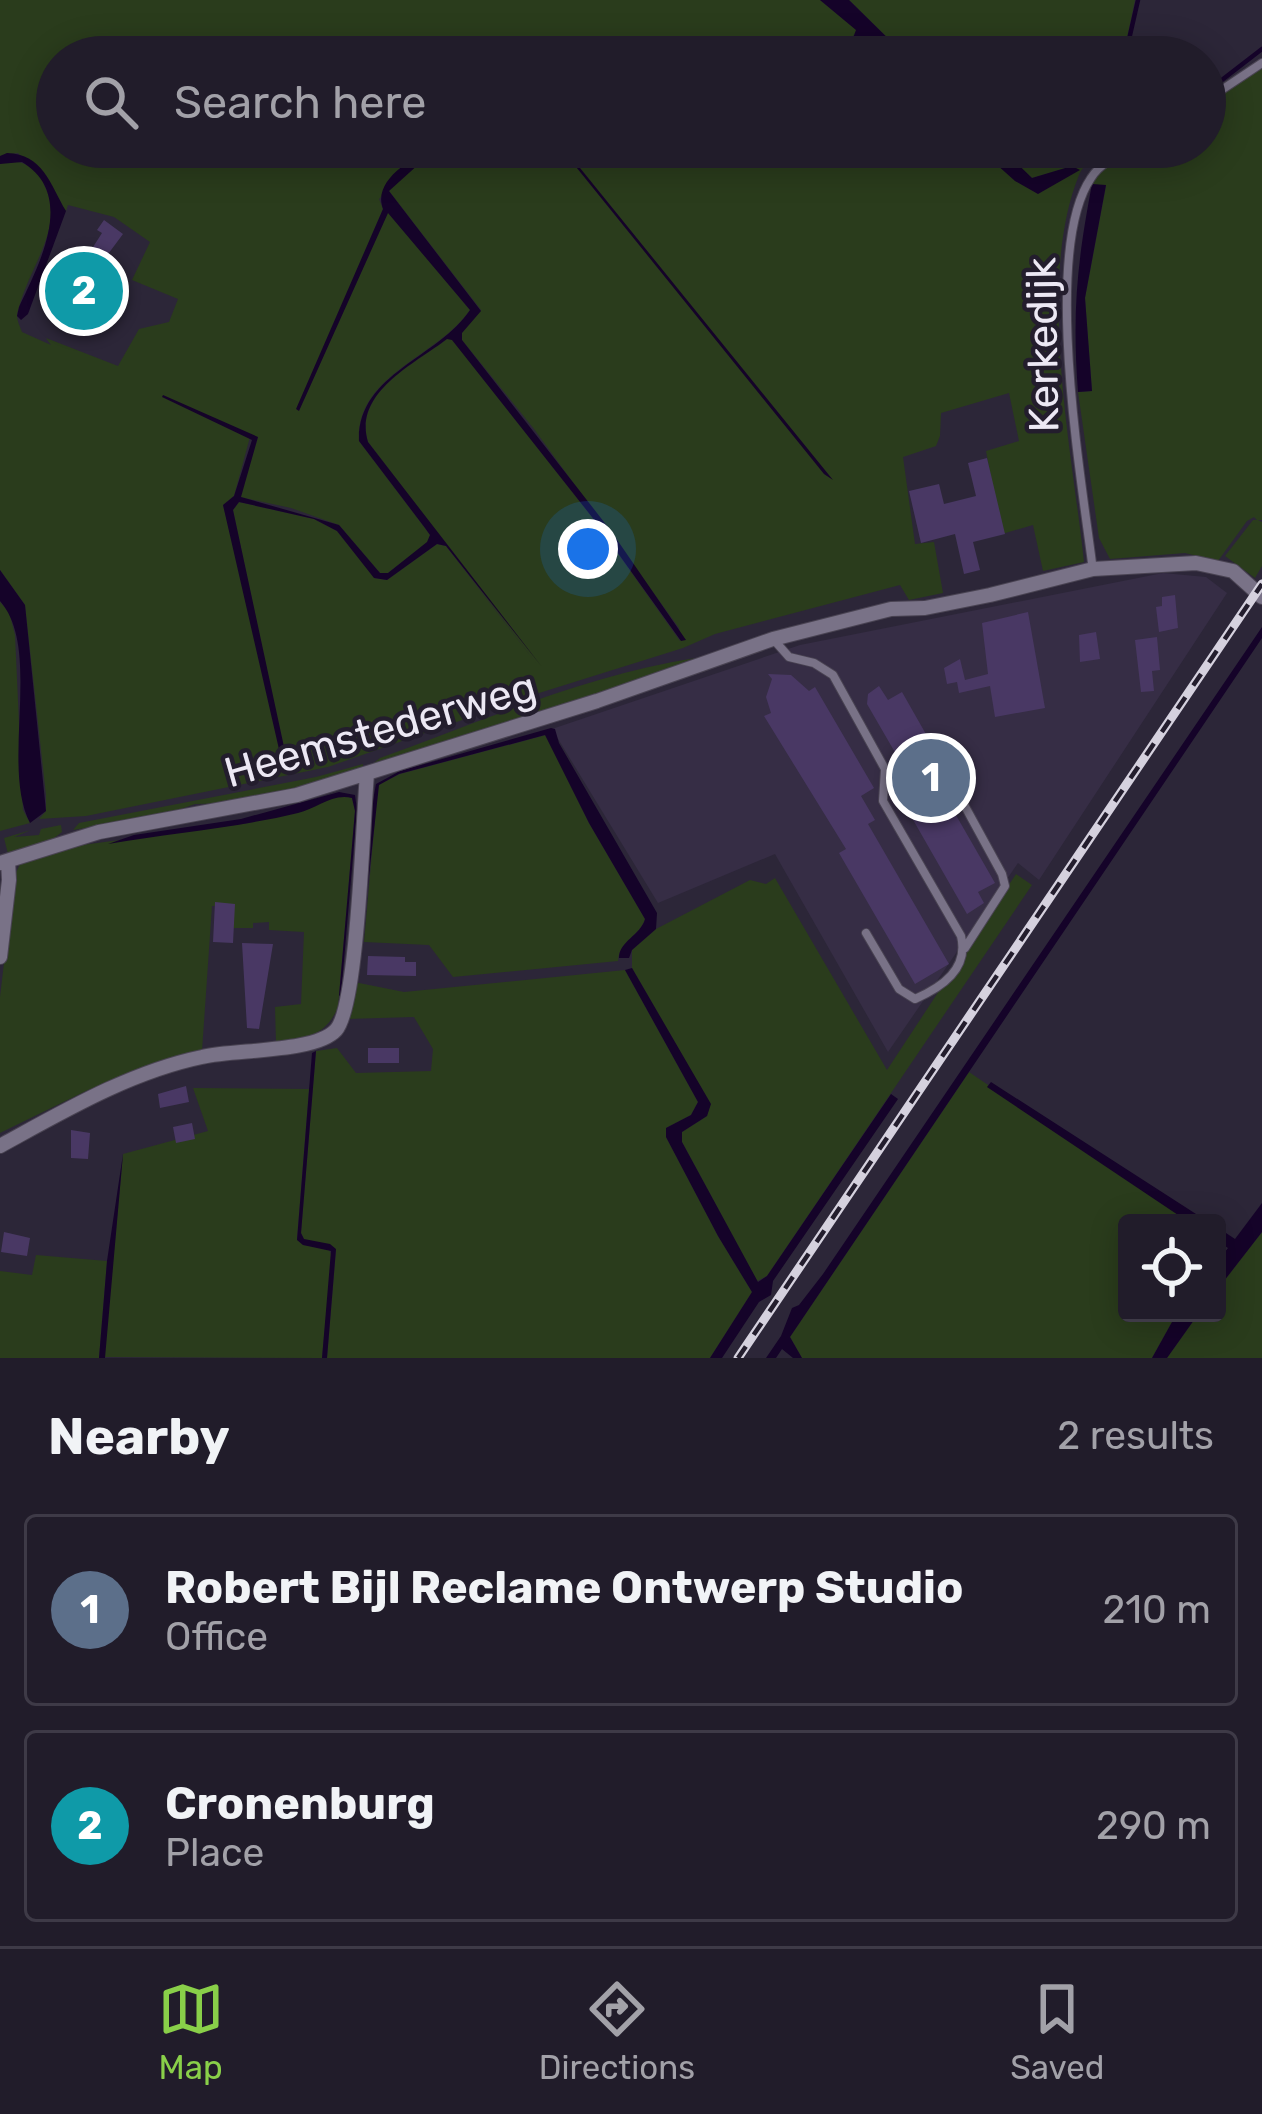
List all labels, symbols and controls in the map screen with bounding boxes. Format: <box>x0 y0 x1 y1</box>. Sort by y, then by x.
search box <box>36 36 1226 168</box>
icon: search <box>78 69 144 135</box>
text: Search here <box>174 76 426 129</box>
pin: 2 <box>45 246 123 336</box>
street label: Kerkedijk <box>1016 257 1070 433</box>
your location <box>558 519 618 579</box>
street label: Heemstederweg <box>219 662 542 798</box>
pin: 1 <box>892 733 970 823</box>
map controls <box>1118 1214 1226 1322</box>
button: locate <box>1118 1214 1226 1322</box>
text: Nearby <box>48 1406 230 1467</box>
text: 2 results <box>1057 1413 1214 1459</box>
text: Robert Bijl Reclame Ontwerp Studio <box>165 1561 963 1614</box>
text: 1 <box>80 1587 100 1633</box>
text: 210 m <box>1102 1587 1211 1633</box>
text: Office <box>165 1614 268 1660</box>
text: Cronenburg <box>165 1777 435 1830</box>
text: 2 <box>77 1803 103 1849</box>
text: 290 m <box>1096 1803 1211 1849</box>
text: Place <box>165 1830 264 1876</box>
tab: Map <box>158 1976 224 2087</box>
tab: Directions <box>539 1976 695 2087</box>
tab: Saved <box>1010 1976 1104 2087</box>

